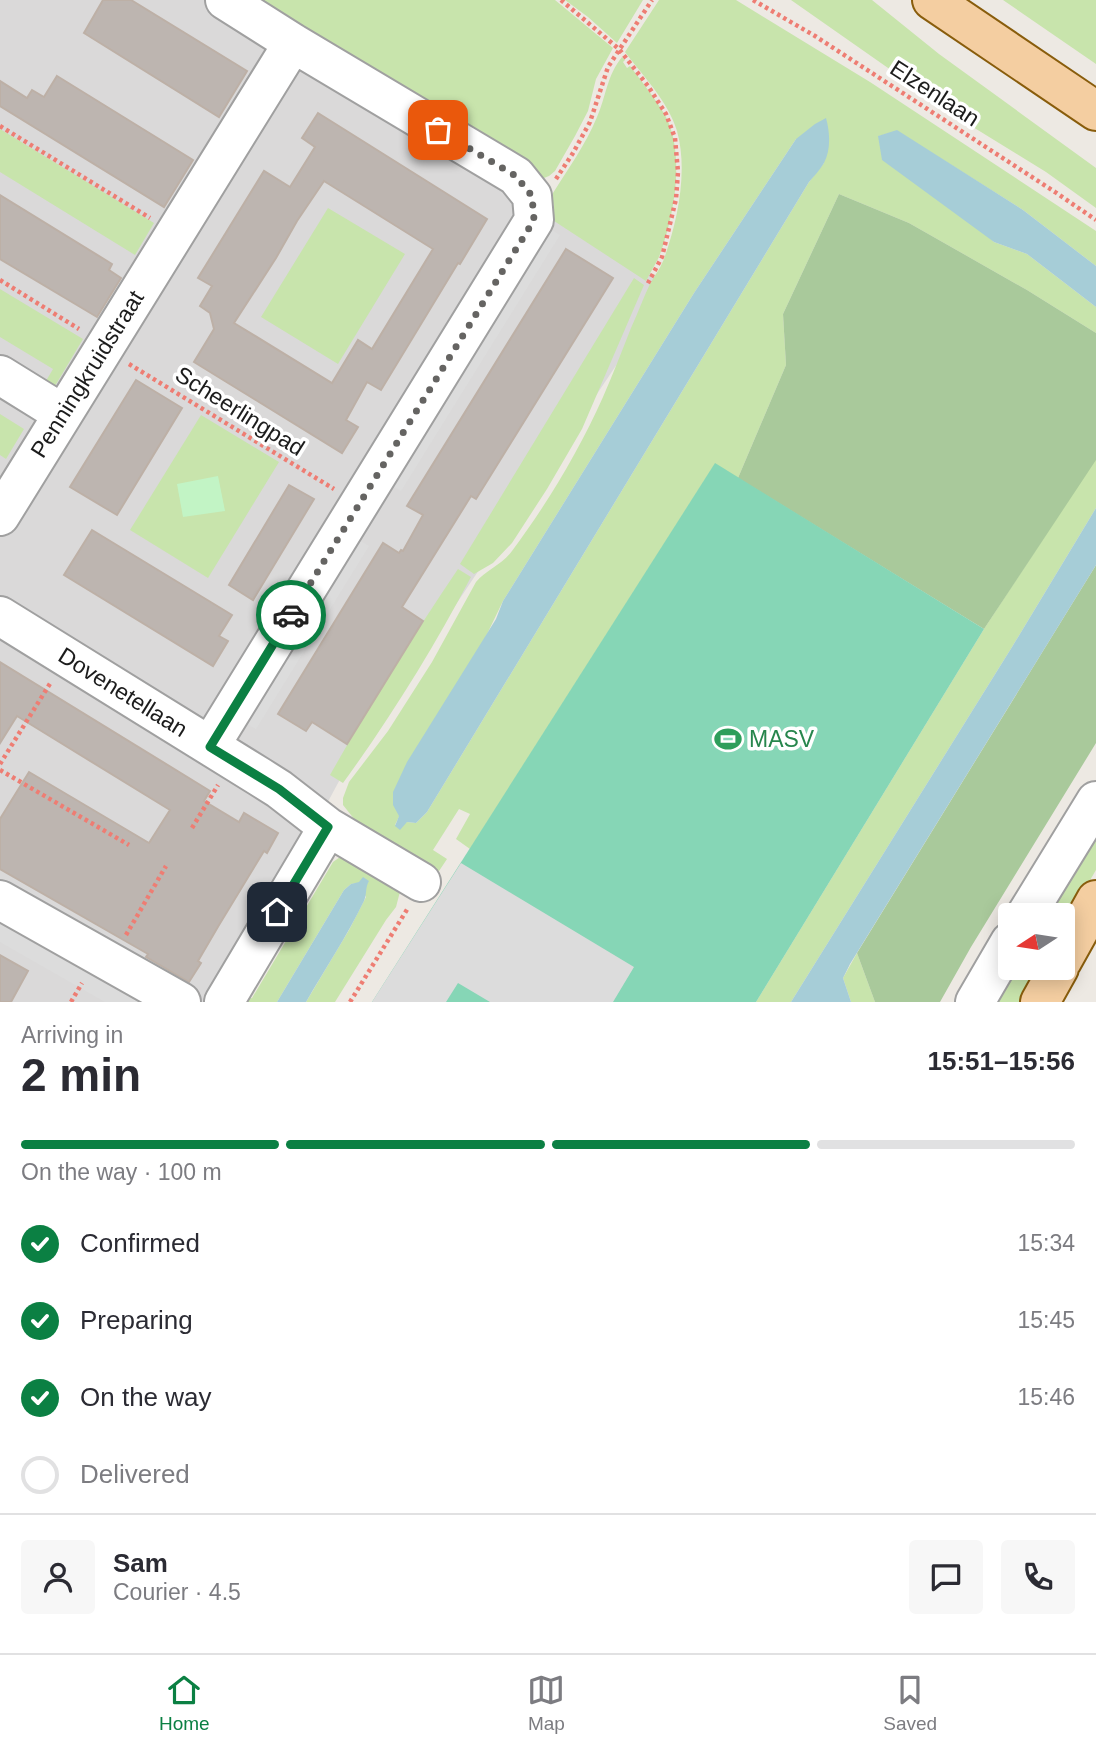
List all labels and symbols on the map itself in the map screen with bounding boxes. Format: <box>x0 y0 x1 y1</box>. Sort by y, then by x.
street label: Elzenlaan <box>886 55 984 131</box>
pin <box>408 100 468 160</box>
street label: Penningkruidstraat <box>25 285 149 462</box>
street label: Scheerlingpad <box>171 361 309 461</box>
courier <box>256 580 326 650</box>
street label: Dovenetellaan <box>54 642 192 742</box>
sports icon: MASV <box>713 724 743 754</box>
place label: MASV <box>749 726 815 752</box>
pin <box>247 882 307 942</box>
north arrow <box>998 903 1074 980</box>

